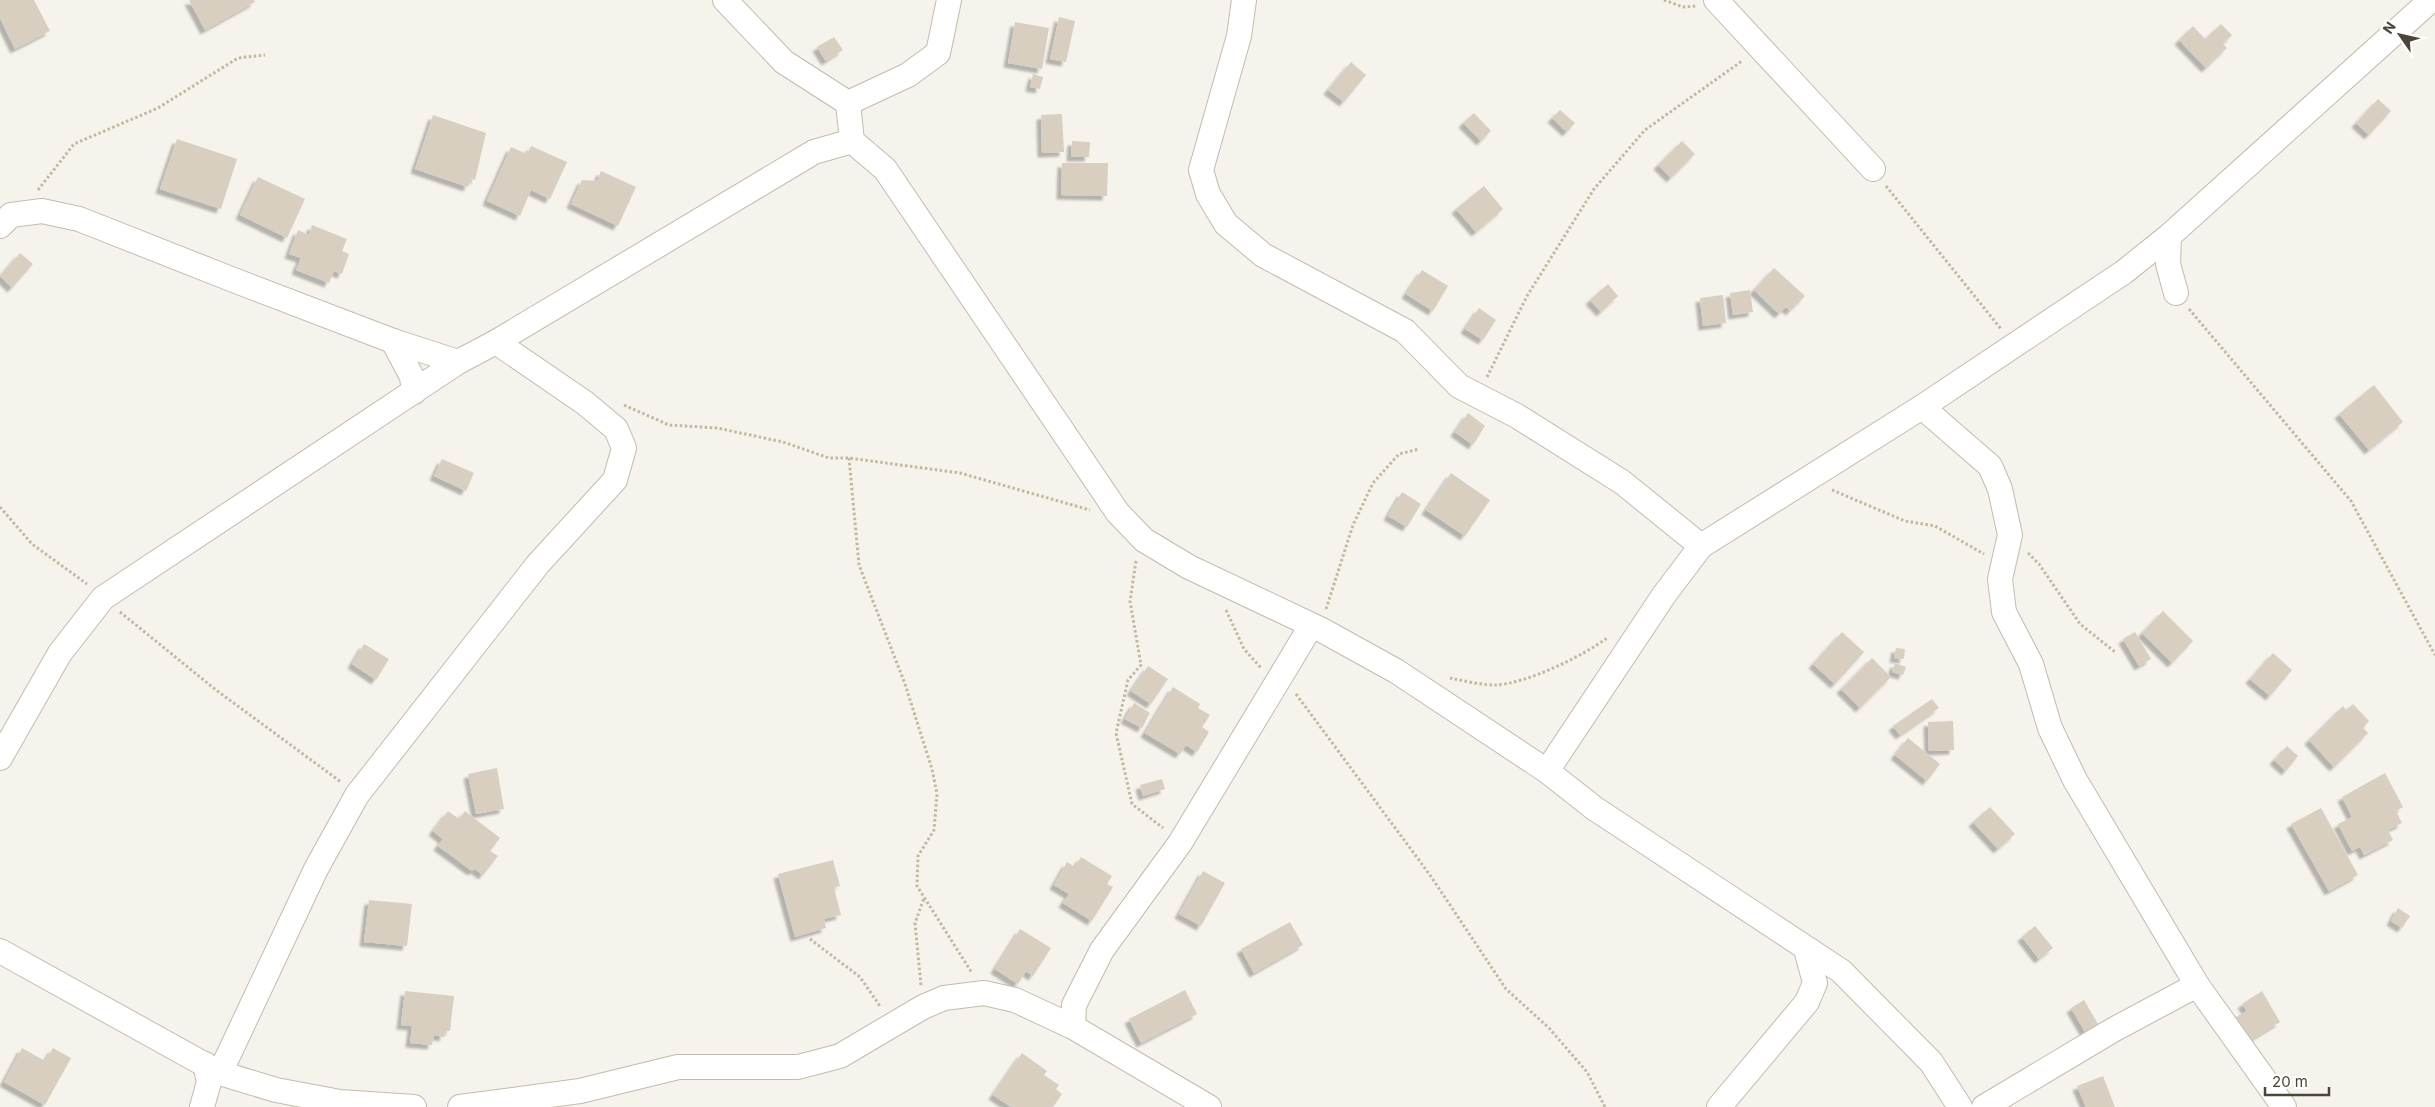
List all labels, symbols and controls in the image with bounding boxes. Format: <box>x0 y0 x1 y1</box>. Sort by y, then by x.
north arrow <box>2375 10 2425 60</box>
text: N <box>2379 18 2399 37</box>
scale bar <box>2265 1064 2329 1096</box>
text: 20 m <box>2272 1072 2308 1091</box>

